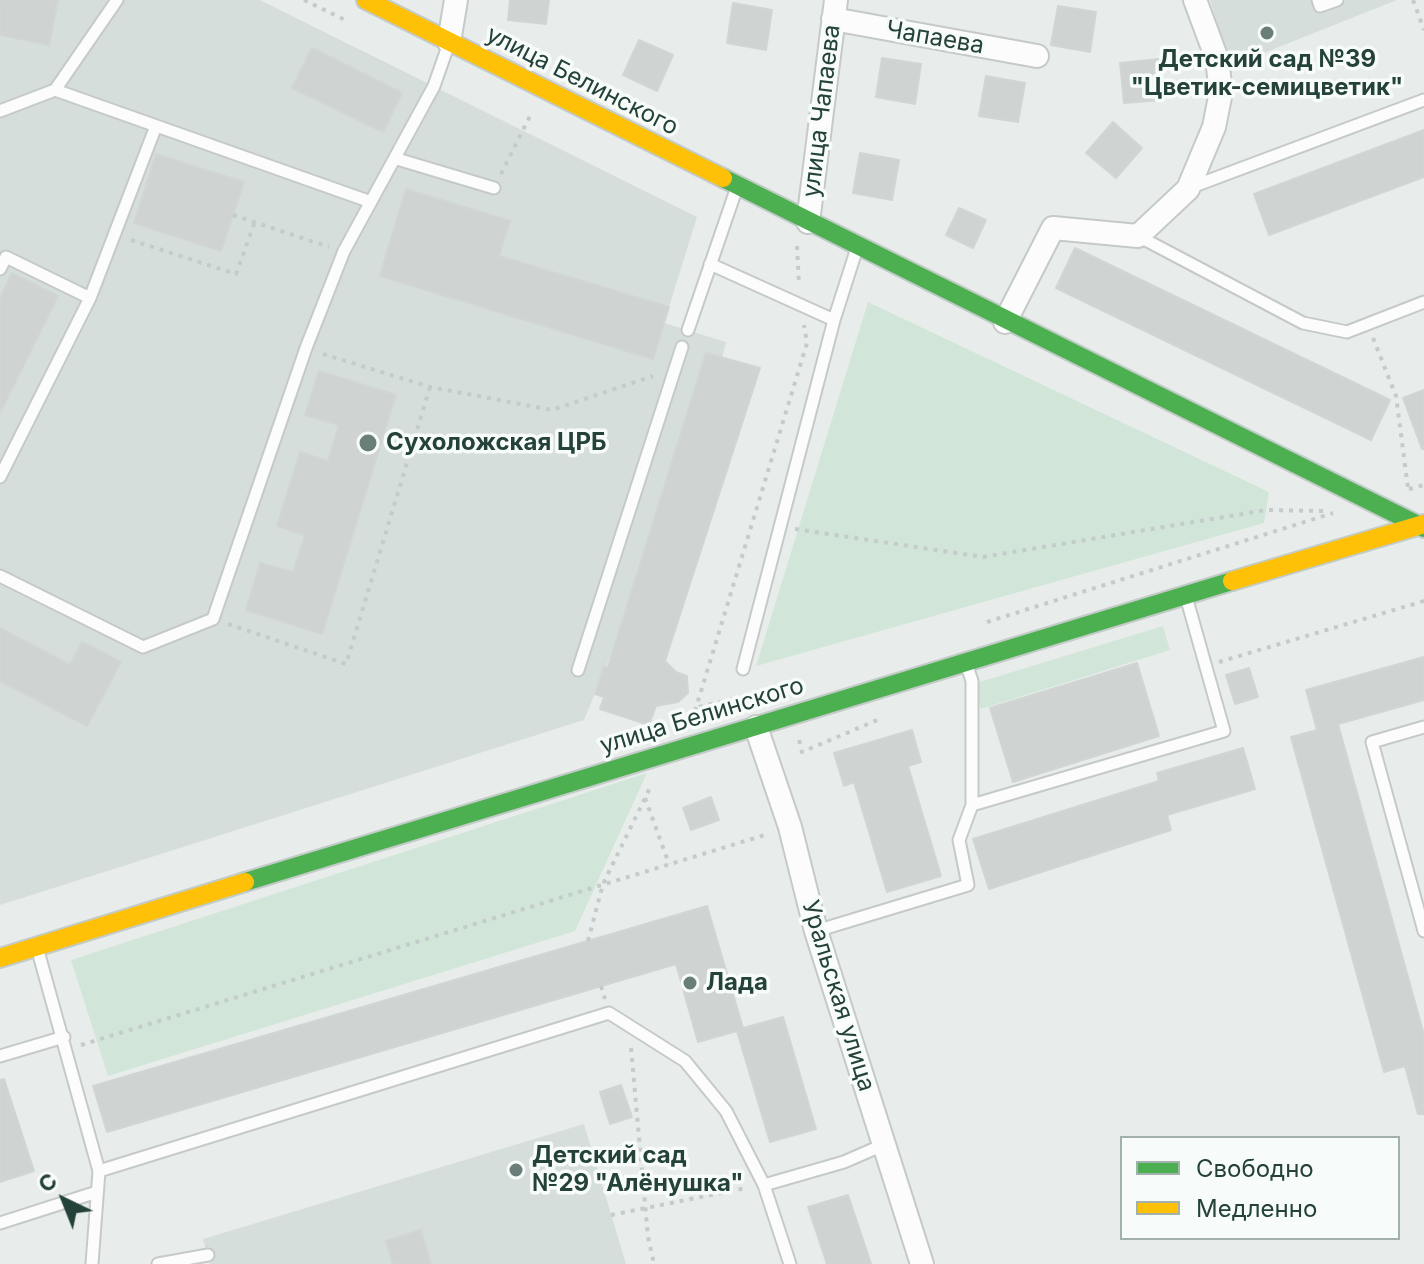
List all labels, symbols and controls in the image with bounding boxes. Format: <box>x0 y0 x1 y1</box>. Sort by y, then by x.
street label: Чапаева <box>884 15 986 61</box>
street label: улица Белинского <box>481 20 683 142</box>
street label: улица Чапаева <box>797 23 847 199</box>
marker: Детский сад №39 "Цветик-семицветик" <box>1258 24 1276 42</box>
place label: Детский сад №39 "Цветик-семицветик" <box>1131 46 1403 102</box>
place label: Сухоложская ЦРБ <box>386 429 607 457</box>
marker: Сухоложская ЦРБ <box>357 432 379 454</box>
street label: улица Белинского <box>597 671 807 761</box>
street label: Уральская улица <box>795 897 881 1095</box>
place label: Лада <box>706 969 768 997</box>
marker: Лада <box>681 974 699 992</box>
legend <box>1120 1136 1400 1240</box>
place label: Детский сад №29 "Алёнушка" <box>532 1142 744 1198</box>
text: Свободно <box>1196 1154 1314 1183</box>
north arrow <box>24 1160 104 1240</box>
marker: Детский сад №29 "Алёнушка" <box>507 1161 525 1179</box>
text: С <box>33 1167 62 1198</box>
text: Медленно <box>1196 1194 1317 1223</box>

